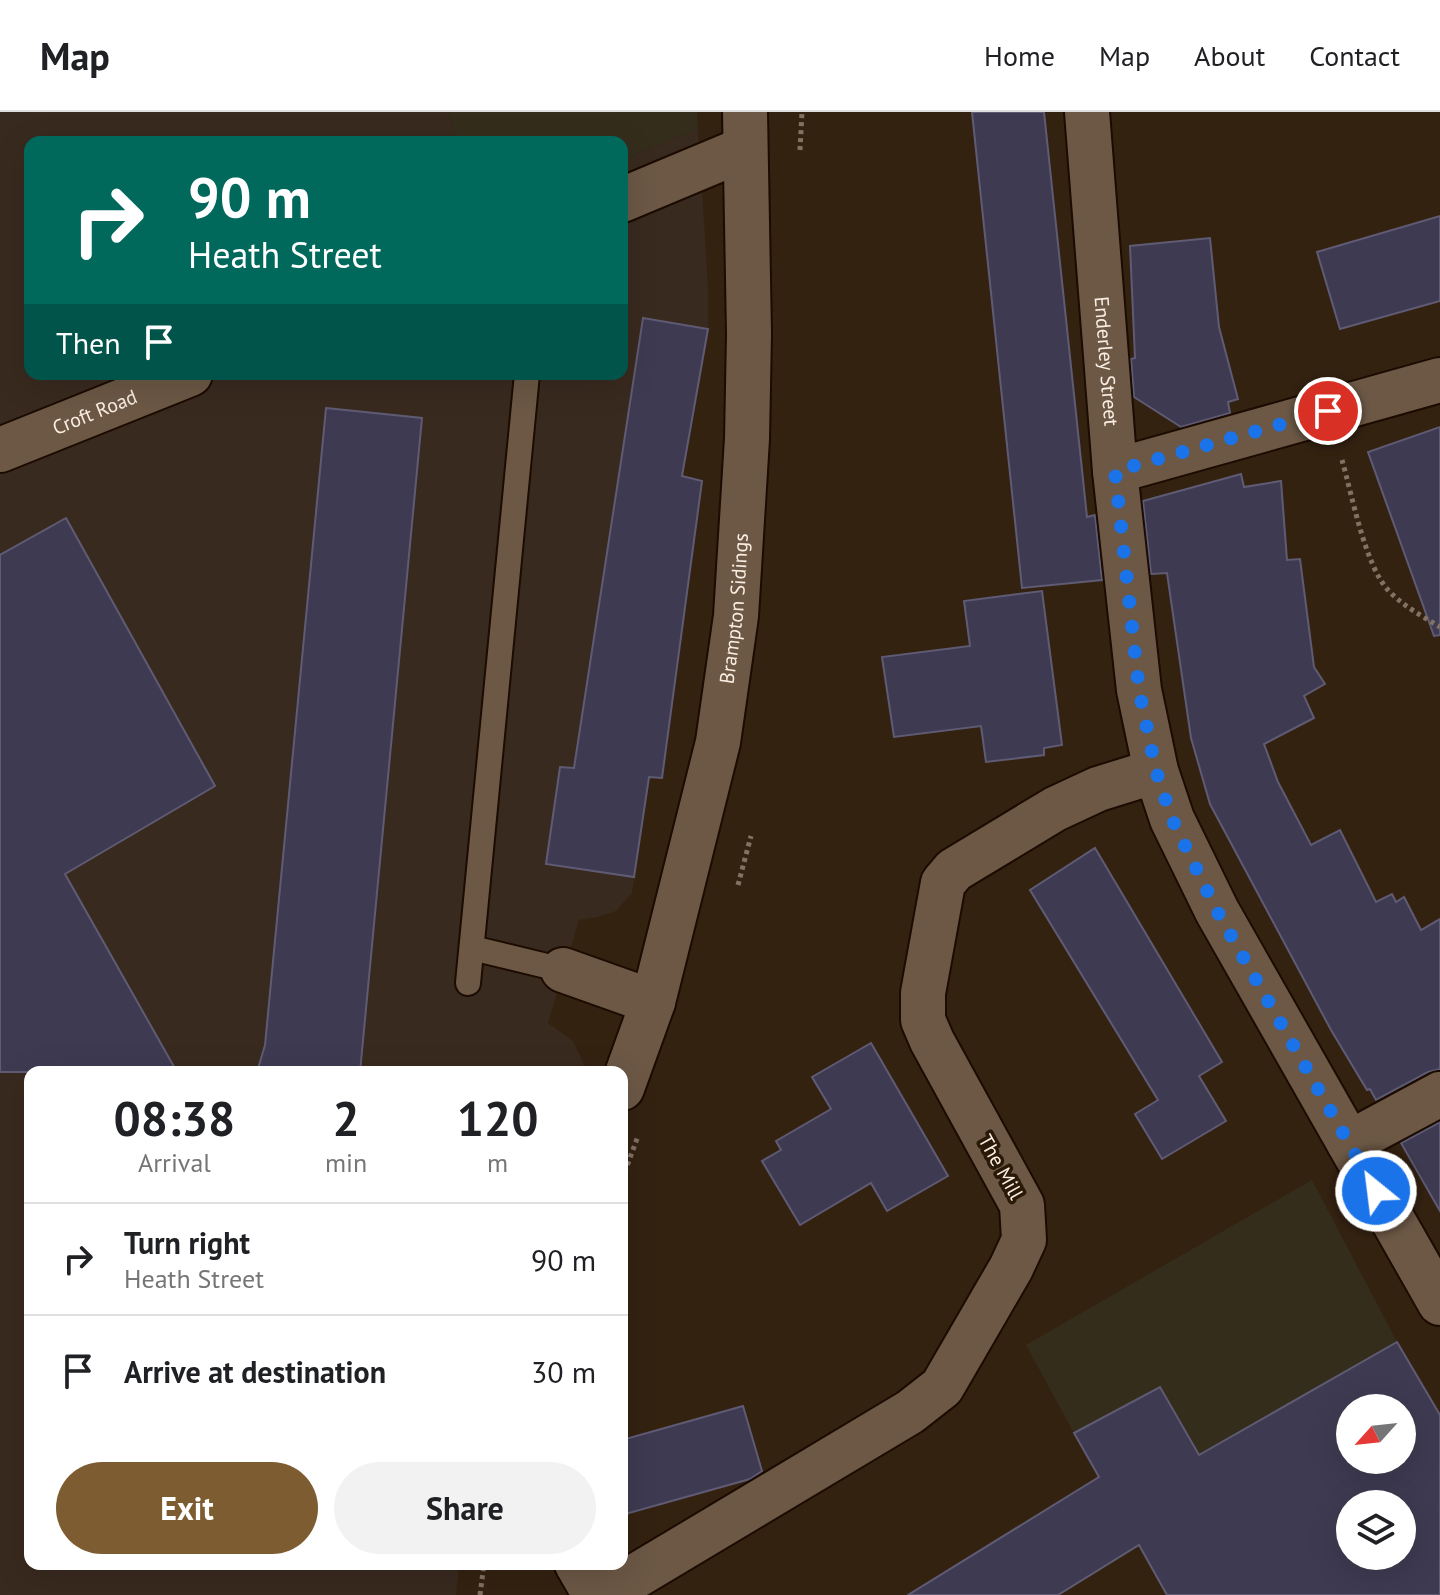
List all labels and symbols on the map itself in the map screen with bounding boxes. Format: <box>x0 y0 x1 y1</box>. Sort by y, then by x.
street label: Enderley Street <box>1088 295 1124 427</box>
pin <box>1294 377 1362 445</box>
street label: Croft Road <box>49 384 141 441</box>
street label: Brampton Sidings <box>713 532 754 686</box>
street label: The Mill <box>973 1130 1030 1204</box>
position arrow <box>1334 1149 1418 1233</box>
north arrow <box>1336 1394 1416 1474</box>

